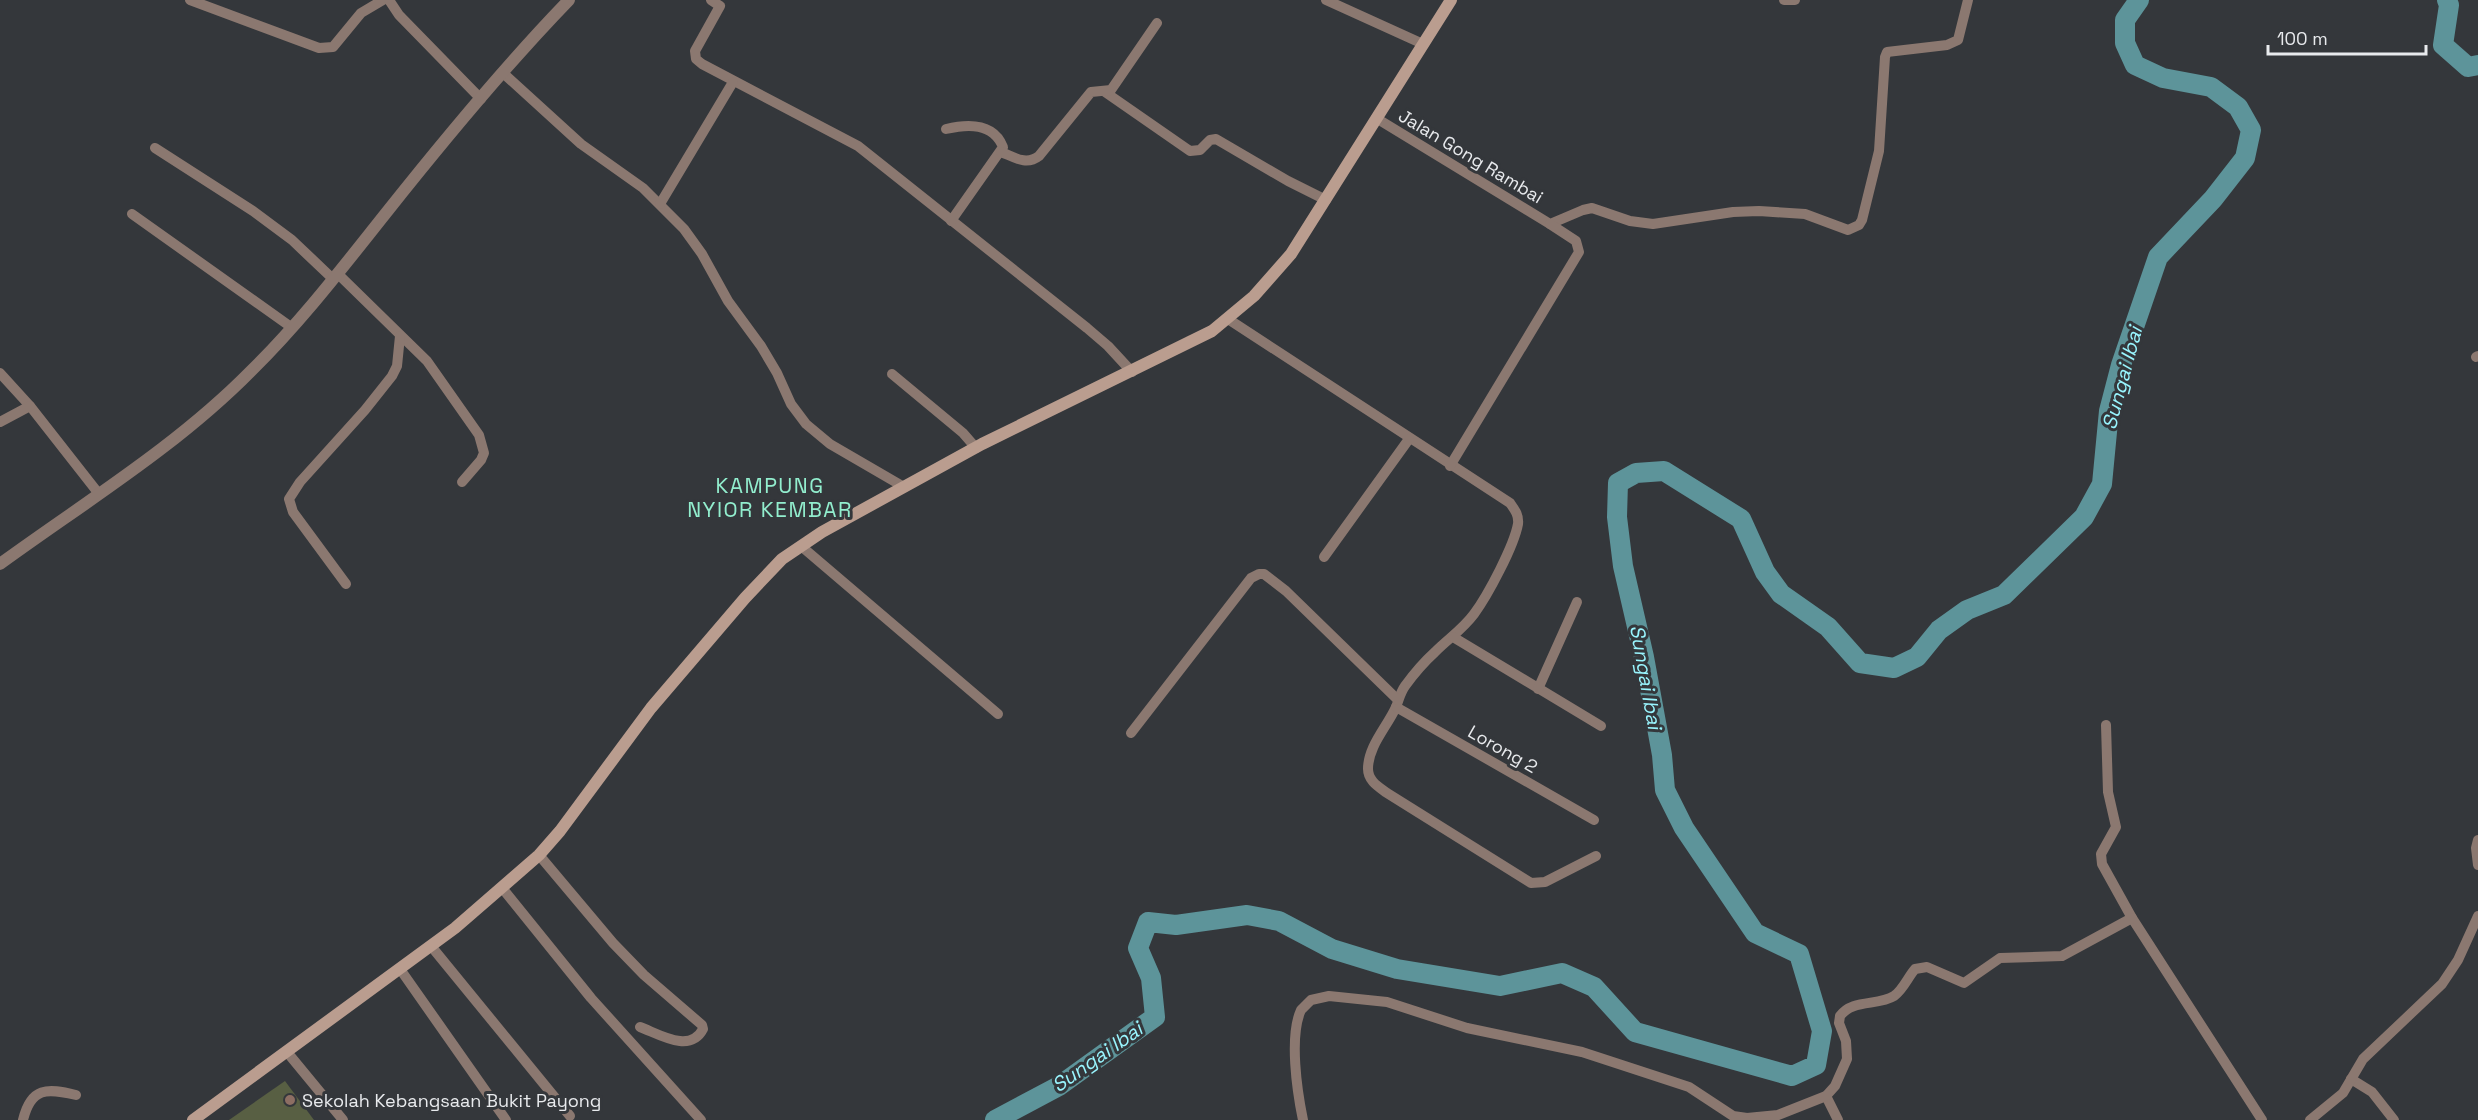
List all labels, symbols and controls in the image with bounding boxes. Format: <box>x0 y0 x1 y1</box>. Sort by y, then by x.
scale bar <box>2268 18 2426 56</box>
text: 100 m <box>2277 27 2328 50</box>
street label: Jalan Gong Rambai <box>1394 104 1548 208</box>
water label: Sungai Ibai <box>2096 322 2149 432</box>
district label: KAMPUNG NYIOR KEMBAR <box>687 472 853 523</box>
water label: Sungai Ibai <box>1624 623 1668 733</box>
street label: Lorong 2 <box>1464 720 1542 778</box>
water label: Sungai Ibai <box>1046 1015 1149 1098</box>
place label: Sekolah Kebangsaan Bukit Payong <box>302 1089 601 1112</box>
marker: Sekolah Kebangsaan Bukit Payong <box>283 1093 297 1107</box>

